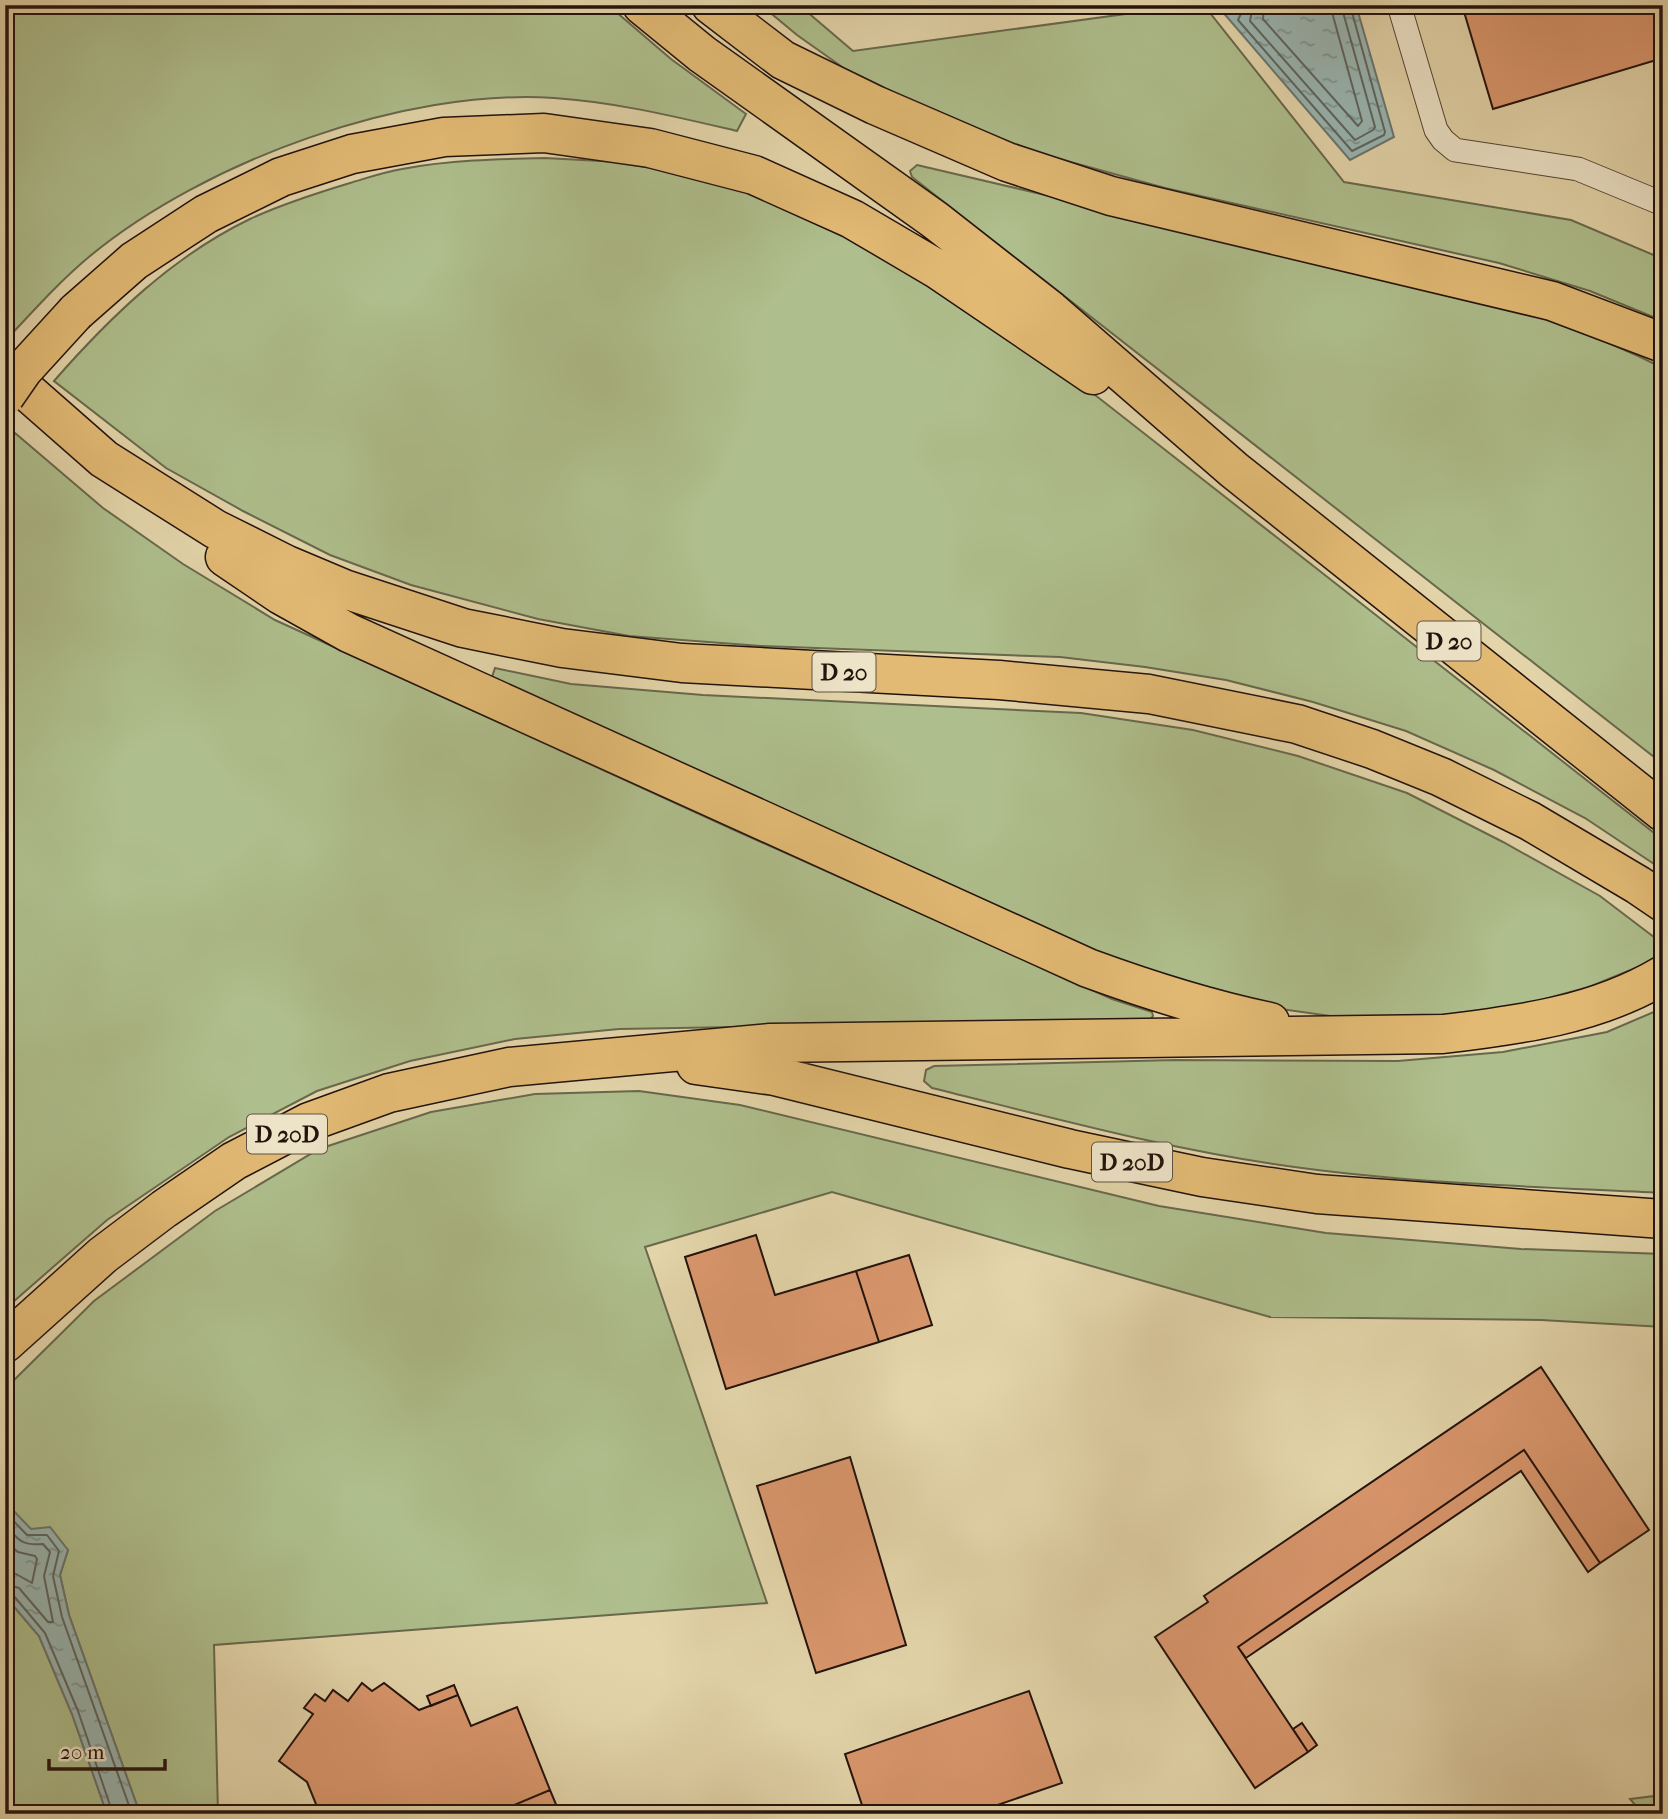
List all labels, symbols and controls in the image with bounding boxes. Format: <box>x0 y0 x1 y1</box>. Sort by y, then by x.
road number: D 20 <box>1418 622 1480 660</box>
road number: D 20 <box>812 652 876 692</box>
road number: D 20D <box>247 1114 327 1154</box>
road number: D 20D <box>1092 1142 1172 1182</box>
scale bar <box>49 1728 164 1772</box>
text: 20 m <box>60 1740 105 1764</box>

